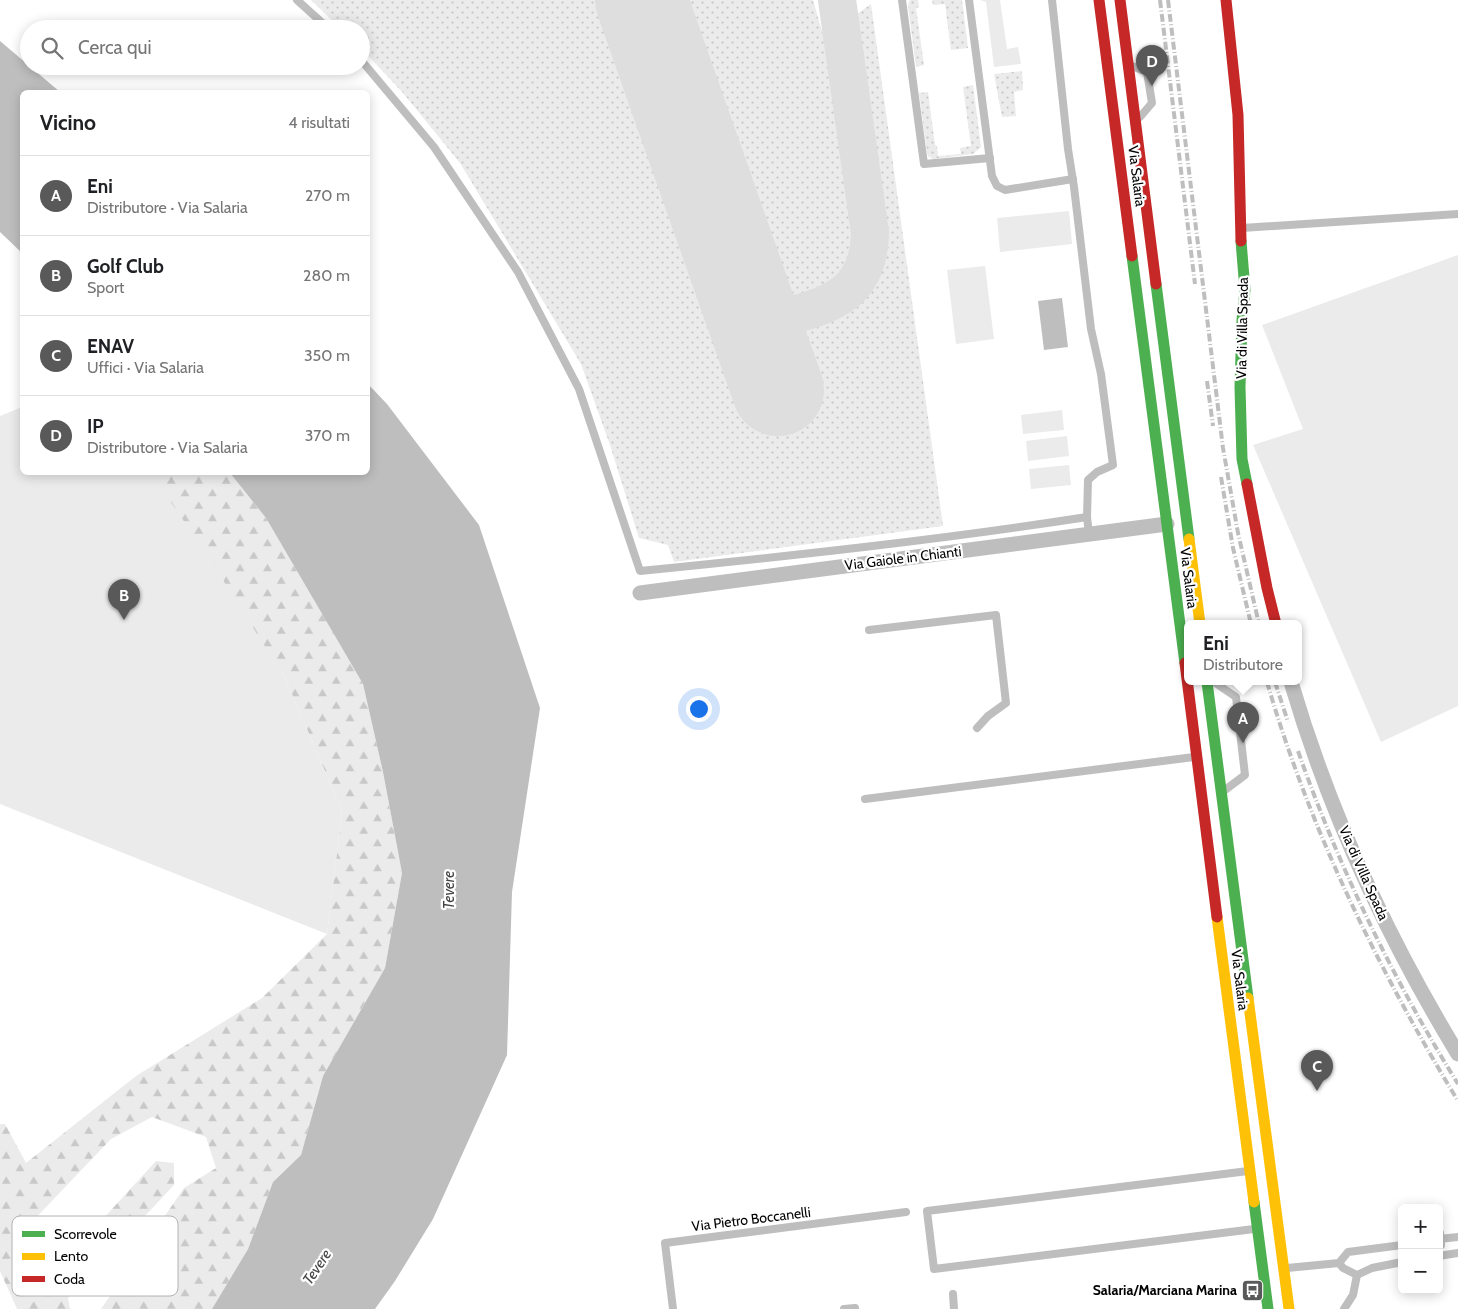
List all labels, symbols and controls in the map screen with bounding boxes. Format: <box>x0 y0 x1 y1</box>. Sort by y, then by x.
search box <box>20 20 370 75</box>
icon: search <box>38 34 66 62</box>
text: Cerca qui <box>78 36 152 59</box>
pin: D <box>1136 45 1168 86</box>
text: Vicino <box>40 110 96 135</box>
text: 4 risultati <box>288 113 350 132</box>
street label: Via Salaria <box>1124 145 1150 208</box>
text: Eni <box>87 175 113 198</box>
text: A <box>51 186 61 205</box>
text: 270 m <box>305 186 350 205</box>
text: Distributore · Via Salaria <box>87 198 248 217</box>
text: Golf Club <box>87 255 164 278</box>
text: B <box>51 266 61 285</box>
text: 280 m <box>303 266 350 285</box>
street label: Via di Villa Spada <box>1232 277 1252 379</box>
text: Sport <box>87 278 124 297</box>
text: ENAV <box>87 335 134 358</box>
text: C <box>51 346 61 365</box>
text: 350 m <box>304 346 350 365</box>
text: Uffici · Via Salaria <box>87 358 204 377</box>
text: IP <box>87 415 104 438</box>
text: D <box>50 426 62 445</box>
text: 370 m <box>305 426 350 445</box>
text: Distributore · Via Salaria <box>87 438 248 457</box>
street label: Via Gaiole in Chianti <box>844 542 962 574</box>
street label: Via Salaria <box>1176 547 1202 610</box>
pin: B <box>108 579 140 620</box>
popup <box>1184 620 1302 685</box>
text: Eni <box>1203 632 1229 655</box>
text: Distributore <box>1203 655 1283 674</box>
your location <box>686 696 712 722</box>
pin: A <box>1227 702 1259 743</box>
street label: Via di Villa Spada <box>1335 823 1393 923</box>
water label: Tevere <box>440 871 458 909</box>
street label: Via Salaria <box>1227 949 1253 1012</box>
pin: C <box>1301 1050 1333 1091</box>
street label: Via Pietro Boccanelli <box>690 1203 812 1235</box>
map controls <box>1398 1204 1443 1294</box>
button: + <box>1398 1204 1443 1249</box>
legend <box>12 1216 178 1296</box>
text: Scorrevole <box>54 1225 117 1243</box>
water label: Tevere <box>299 1246 335 1288</box>
text: Lento <box>54 1247 88 1265</box>
button: − <box>1398 1249 1443 1294</box>
text: Coda <box>54 1270 85 1288</box>
bus stop icon: Salaria/Marciana Marina <box>1241 1278 1265 1302</box>
place label: Salaria/Marciana Marina <box>1093 1281 1237 1299</box>

